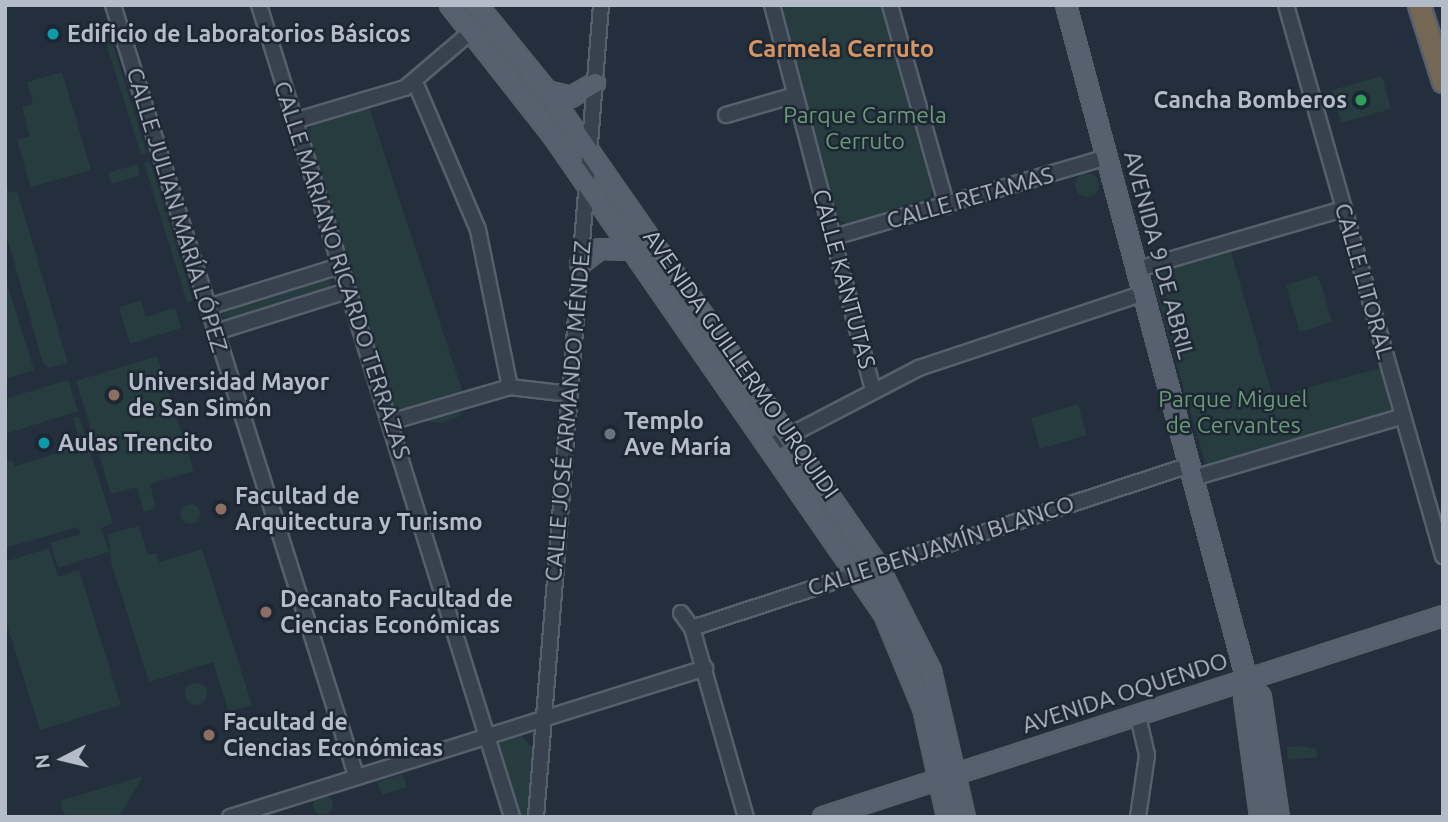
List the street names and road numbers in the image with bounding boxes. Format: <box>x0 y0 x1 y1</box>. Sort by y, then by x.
street label: CALLE JULIAN MARÍA LÓPEZ <box>120 64 234 356</box>
street label: CALLE MARIANO RICARDO TERRAZAS <box>268 78 416 462</box>
street label: AVENIDA 9 DE ABRIL <box>1118 148 1200 362</box>
street label: CALLE RETAMAS <box>883 161 1057 235</box>
street label: CALLE KANTUTAS <box>807 186 881 372</box>
street label: CALLE LITORAL <box>1329 200 1399 362</box>
street label: AVENIDA GUILLERMO URQUIDI <box>637 224 845 504</box>
street label: CALLE JOSÉ ARMANDO MÉNDEZ <box>539 239 597 583</box>
street label: CALLE BENJAMÍN BLANCO <box>804 490 1078 602</box>
street label: AVENIDA OQUENDO <box>1019 647 1231 739</box>

